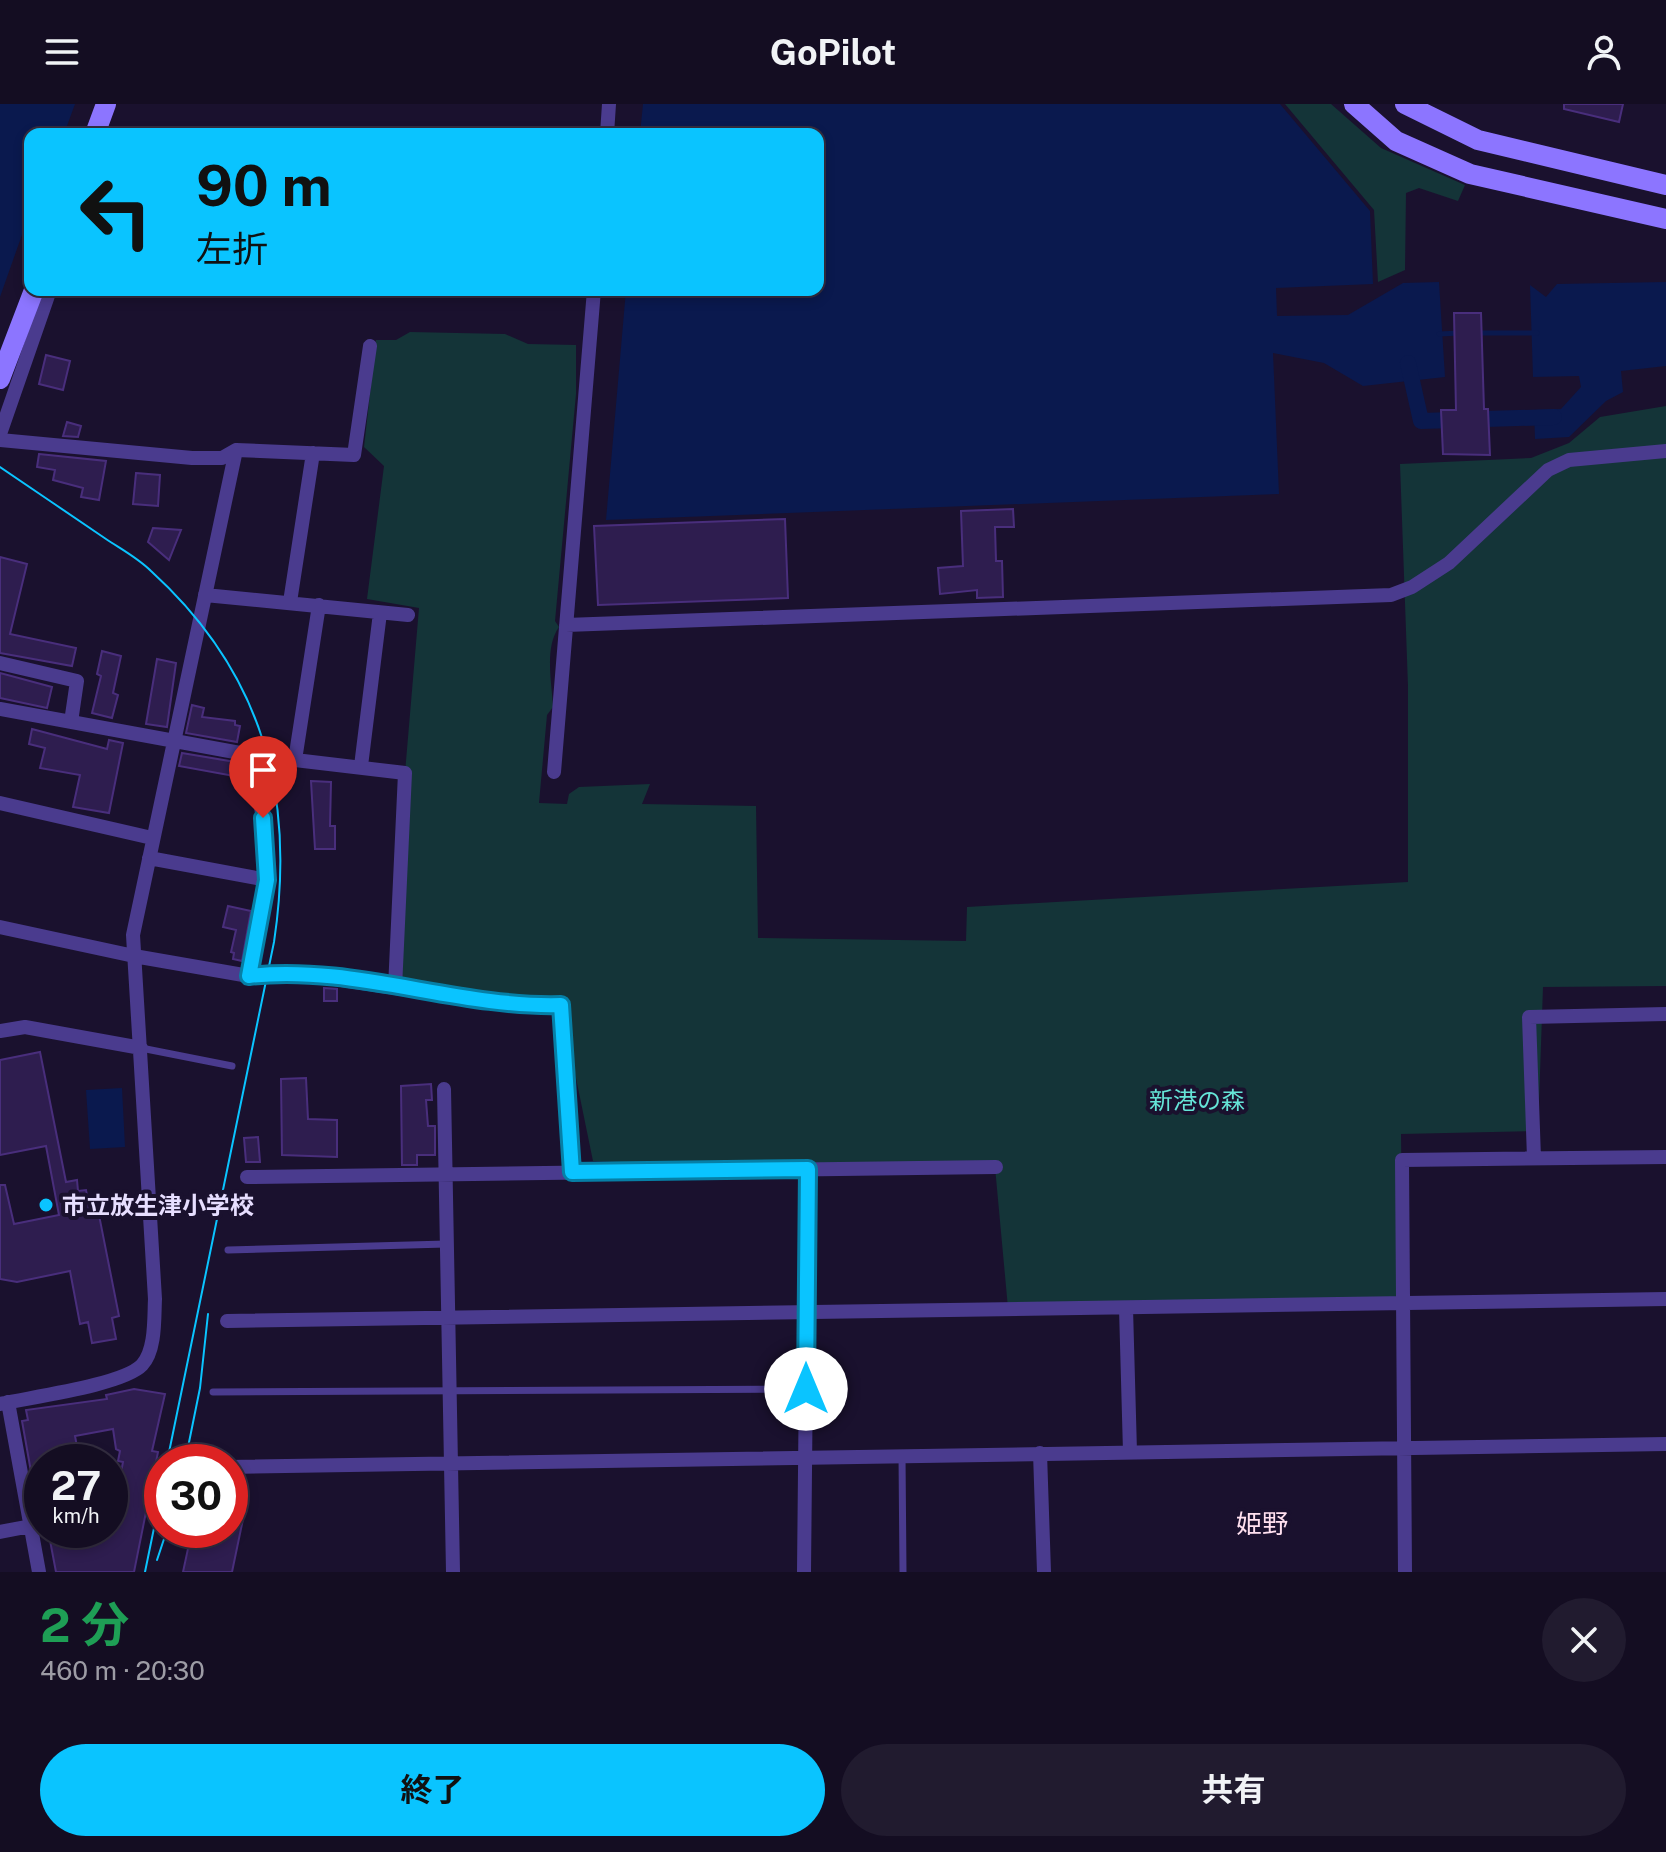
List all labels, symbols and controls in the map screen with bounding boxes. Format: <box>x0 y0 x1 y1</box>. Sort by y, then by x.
icon: menu <box>40 30 84 74</box>
icon: person <box>1582 30 1626 74</box>
text: GoPilot <box>770 31 896 73</box>
text: 90 m <box>196 153 332 219</box>
icon: left <box>64 160 168 264</box>
text: 左折 <box>196 228 268 270</box>
pin <box>229 736 297 818</box>
icon: arrive <box>241 748 285 792</box>
park label: 新港の森 <box>1149 1086 1245 1114</box>
place label: 市立放生津小学校 <box>62 1191 254 1219</box>
marker: 市立放生津小学校 <box>37 1196 55 1214</box>
position arrow <box>764 1347 848 1431</box>
speed limit sign: 30 <box>144 1444 248 1548</box>
text: 27 <box>51 1462 101 1509</box>
text: km/h <box>52 1504 100 1528</box>
district label: 姫野 <box>1236 1508 1288 1539</box>
text: 2 分 <box>40 1596 129 1653</box>
button: close <box>1542 1598 1626 1682</box>
text: 460 m · 20:30 <box>40 1655 205 1686</box>
button: 終了 <box>40 1744 825 1836</box>
button: 共有 <box>841 1744 1626 1836</box>

